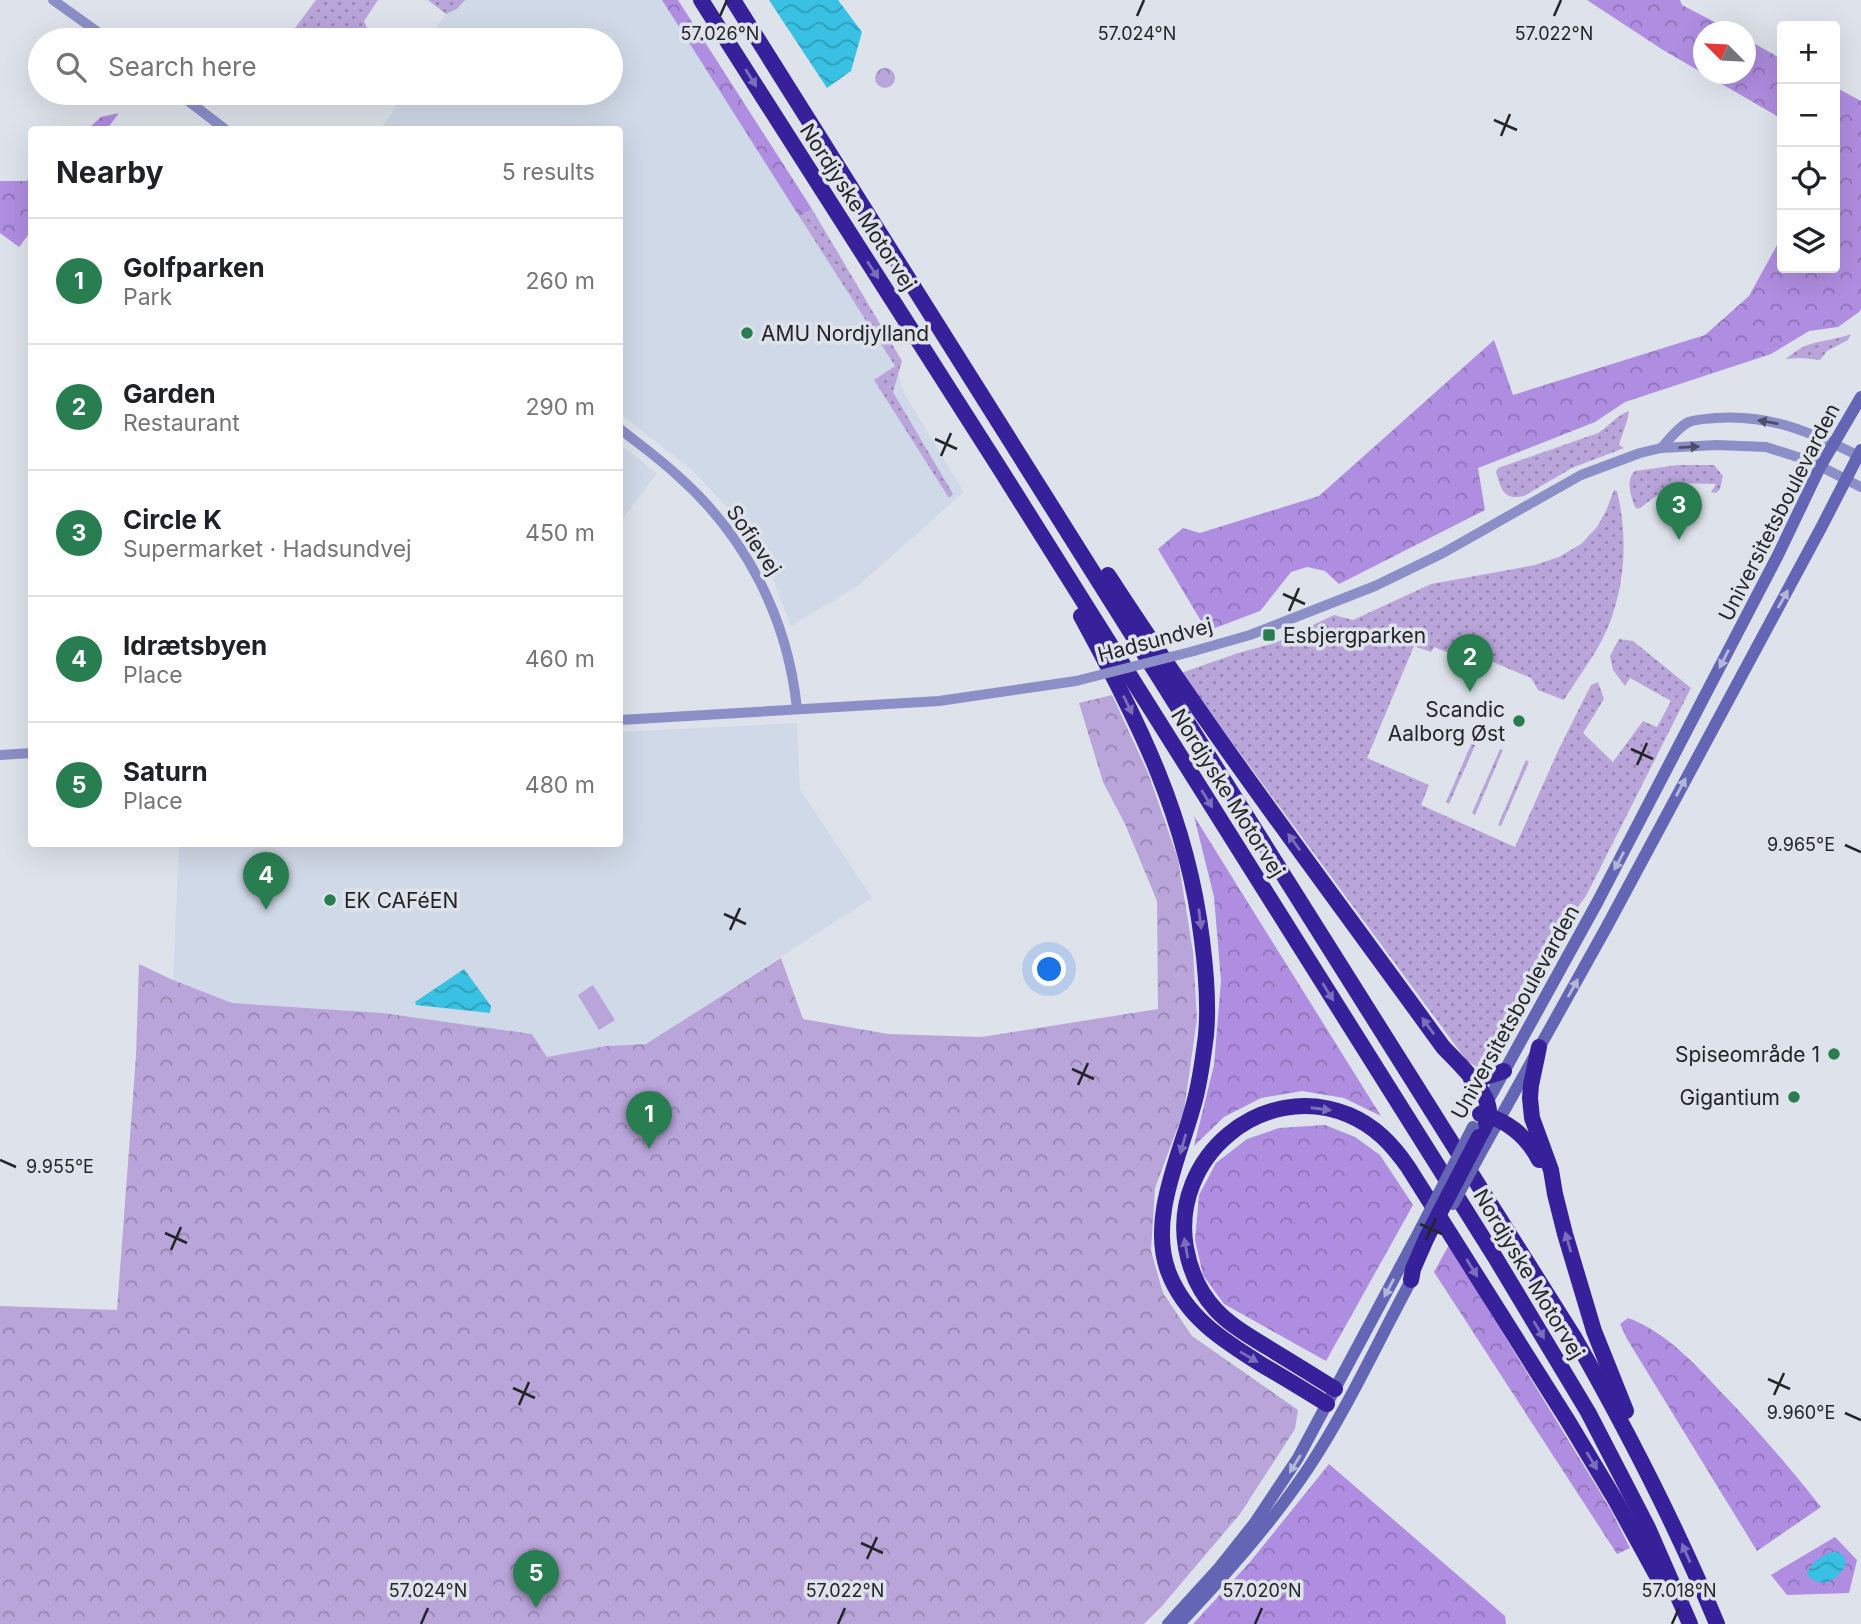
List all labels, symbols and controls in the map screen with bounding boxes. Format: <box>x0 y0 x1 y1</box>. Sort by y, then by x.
north arrow <box>1693 21 1756 84</box>
map controls <box>1777 21 1840 273</box>
button: + <box>1777 21 1840 84</box>
text: 57.026°N <box>681 23 759 44</box>
text: 57.024°N <box>1098 23 1176 44</box>
text: 57.022°N <box>1515 23 1593 44</box>
search box <box>28 28 623 105</box>
icon: search <box>52 48 90 86</box>
text: Search here <box>108 51 257 82</box>
one-way arrow <box>744 69 757 88</box>
button: − <box>1777 84 1840 147</box>
street label: Nordjyske Motorvej <box>795 119 921 295</box>
button: locate <box>1777 147 1840 210</box>
text: Nearby <box>56 154 164 190</box>
text: 5 results <box>502 158 595 186</box>
button: layers <box>1777 210 1840 273</box>
text: Golfparken <box>123 252 265 283</box>
one-way arrow <box>867 260 880 280</box>
text: 1 <box>74 267 84 295</box>
text: 260 m <box>526 267 595 295</box>
text: Park <box>123 283 172 311</box>
place label: AMU Nordjylland <box>761 321 929 346</box>
marker: AMU Nordjylland <box>739 325 755 341</box>
text: Garden <box>123 378 216 409</box>
text: 2 <box>72 393 86 421</box>
text: 290 m <box>526 393 595 421</box>
street label: Universitetsboulevarden <box>1713 399 1845 625</box>
text: Restaurant <box>123 409 240 437</box>
one-way arrow <box>1757 416 1779 427</box>
one-way arrow <box>1678 441 1700 452</box>
pin: 3 <box>1656 482 1702 540</box>
street label: Sofievej <box>721 500 787 580</box>
text: Circle K <box>123 504 222 535</box>
text: 3 <box>72 519 86 547</box>
text: 450 m <box>525 519 595 547</box>
text: Supermarket · Hadsundvej <box>123 535 412 563</box>
one-way arrow <box>1776 588 1788 608</box>
street label: Hadsundvej <box>1095 613 1215 667</box>
place label: Esbjergparken <box>1283 623 1426 648</box>
marker: Esbjergparken <box>1261 627 1277 643</box>
text: Idrætsbyen <box>123 630 267 661</box>
pin: 2 <box>1447 634 1493 692</box>
text: 4 <box>71 645 87 673</box>
text: 460 m <box>525 645 595 673</box>
one-way arrow <box>1719 649 1730 669</box>
text: Place <box>123 661 183 689</box>
one-way arrow <box>1123 694 1134 715</box>
place label: Scandic Aalborg Øst <box>1388 697 1505 746</box>
street label: Nordjyske Motorvej <box>1166 704 1290 882</box>
marker: Scandic Aalborg Øst <box>1511 713 1527 729</box>
text: Saturn <box>123 756 208 787</box>
text: 5 <box>72 771 86 799</box>
text: 480 m <box>525 771 595 799</box>
one-way arrow <box>1675 778 1687 797</box>
text: Place <box>123 787 183 815</box>
one-way arrow <box>1201 789 1213 808</box>
one-way arrow <box>1287 833 1301 851</box>
text: 9.965°E <box>1767 834 1835 855</box>
one-way arrow <box>1613 851 1625 871</box>
pin: 4 <box>243 852 289 910</box>
place label: EK CAFéEN <box>344 888 458 913</box>
marker: EK CAFéEN <box>322 892 338 908</box>
street label: Universitetsboulevarden <box>1446 901 1584 1123</box>
one-way arrow <box>1194 908 1205 930</box>
your location <box>1032 952 1066 986</box>
one-way arrow <box>1567 978 1579 997</box>
one-way arrow <box>1321 982 1334 1001</box>
one-way arrow <box>1421 1017 1435 1035</box>
place label: Spiseområde 1 <box>1675 1042 1820 1067</box>
marker: Spiseområde 1 <box>1826 1046 1842 1062</box>
place label: Gigantium <box>1679 1085 1780 1110</box>
marker: Gigantium <box>1786 1089 1802 1105</box>
pin: 1 <box>626 1091 672 1149</box>
one-way arrow <box>1310 1104 1332 1115</box>
one-way arrow <box>1177 1133 1187 1154</box>
text: 9.955°E <box>26 1156 94 1177</box>
street label: Nordjyske Motorvej <box>1468 1185 1590 1363</box>
one-way arrow <box>1562 1231 1572 1252</box>
one-way arrow <box>1180 1237 1191 1259</box>
one-way arrow <box>1465 1258 1478 1277</box>
one-way arrow <box>1383 1278 1394 1298</box>
one-way arrow <box>1533 1320 1545 1339</box>
one-way arrow <box>1240 1350 1259 1363</box>
text: 9.960°E <box>1767 1402 1835 1423</box>
one-way arrow <box>1586 1451 1599 1470</box>
one-way arrow <box>1288 1454 1301 1473</box>
one-way arrow <box>1680 1543 1692 1563</box>
pin: 5 <box>513 1550 559 1608</box>
text: 57.024°N <box>389 1580 467 1601</box>
text: 57.022°N <box>806 1580 884 1601</box>
text: 57.020°N <box>1222 1580 1302 1601</box>
text: 57.018°N <box>1642 1580 1716 1601</box>

